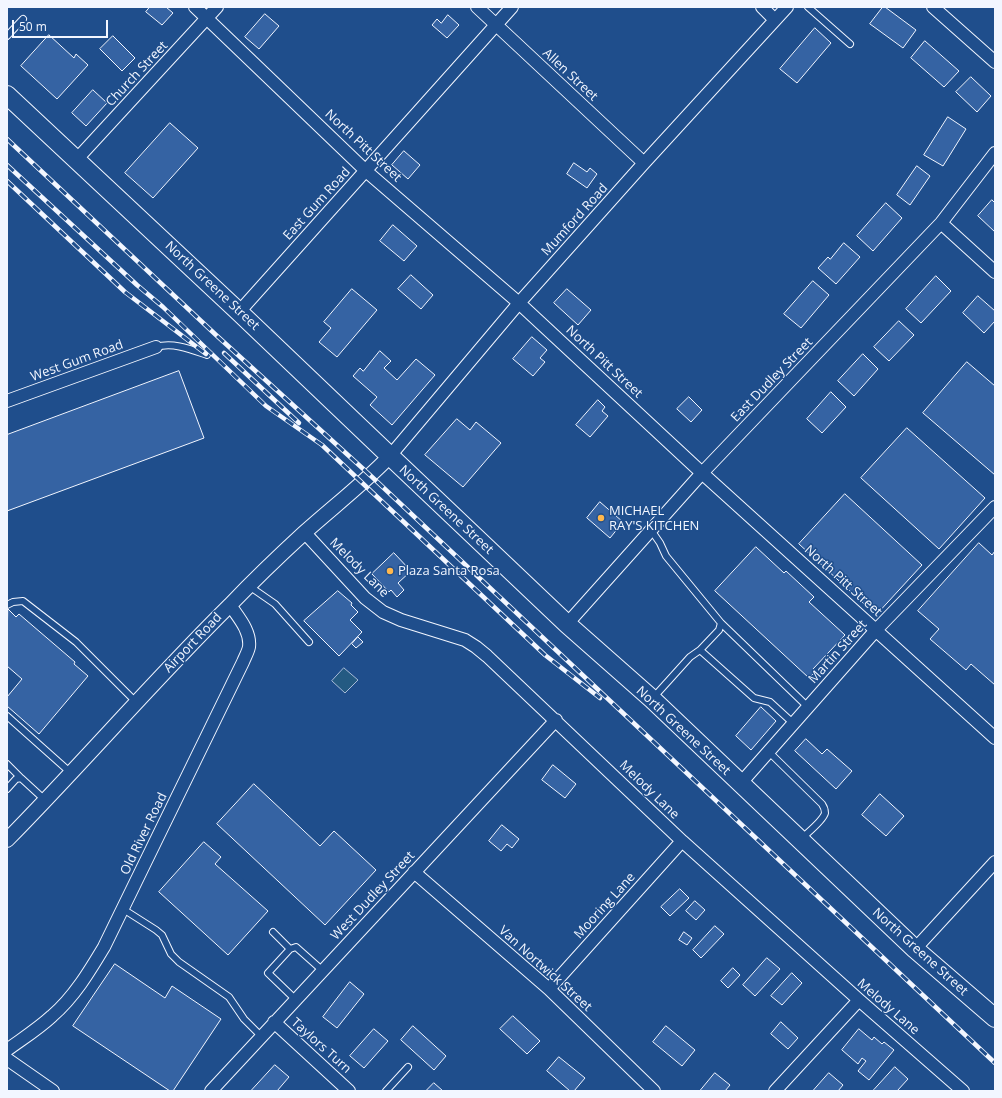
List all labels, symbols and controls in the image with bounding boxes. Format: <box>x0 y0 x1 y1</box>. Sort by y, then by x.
scale bar <box>14 12 110 38</box>
text: 50 m <box>19 18 47 35</box>
street label: Church Street <box>103 38 171 110</box>
street label: Allen Street <box>539 46 601 104</box>
street label: North Pitt Street <box>321 107 405 185</box>
street label: East Gum Road <box>280 164 354 244</box>
street label: Mumford Road <box>539 181 611 259</box>
street label: North Greene Street <box>162 238 262 334</box>
street label: North Pitt Street <box>562 323 646 401</box>
street label: East Dudley Street <box>728 335 816 425</box>
street label: West Gum Road <box>29 337 125 385</box>
street label: North Greene Street <box>396 462 496 558</box>
place label: MICHAEL RAY'S KITCHEN <box>609 503 699 534</box>
marker: MICHAEL RAY'S KITCHEN <box>596 513 606 523</box>
street label: Melody Lane <box>326 535 392 601</box>
street label: North Pitt Street <box>801 542 885 620</box>
place label: Plaza Santa Rosa <box>398 563 500 579</box>
marker: Plaza Santa Rosa <box>385 566 395 576</box>
street label: Airport Road <box>161 610 225 676</box>
street label: Martin Street <box>806 617 870 687</box>
street label: North Greene Street <box>633 683 733 779</box>
street label: Melody Lane <box>616 758 682 822</box>
street label: Old River Road <box>117 790 171 878</box>
street label: West Dudley Street <box>328 848 418 944</box>
street label: Mooring Lane <box>571 870 639 942</box>
street label: North Greene Street <box>869 905 971 999</box>
street label: Van Nortwick Street <box>495 923 595 1015</box>
street label: Melody Lane <box>854 976 922 1038</box>
street label: Taylors Turn <box>288 1015 354 1077</box>

